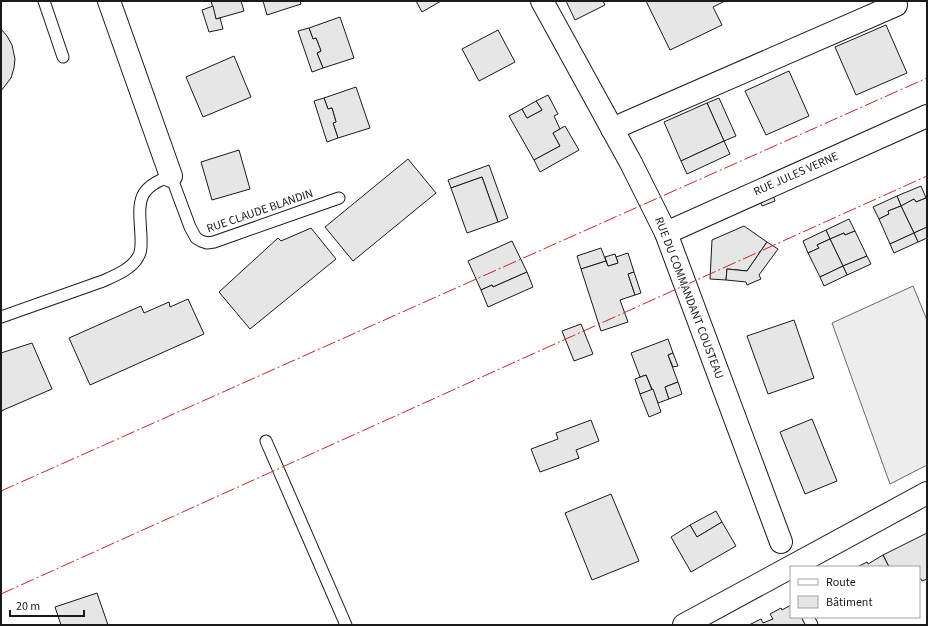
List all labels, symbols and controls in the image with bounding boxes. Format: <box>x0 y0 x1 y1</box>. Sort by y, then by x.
street label: RUE JULES VERNE <box>751 148 841 200</box>
street label: RUE CLAUDE BLANDIN <box>204 185 316 237</box>
street label: RUE DU COMMANDANT COUSTEAU <box>650 214 728 382</box>
legend <box>790 566 920 618</box>
text: Route <box>826 574 856 591</box>
scale bar <box>10 592 84 618</box>
text: Bâtiment <box>826 594 872 611</box>
text: 20 m <box>16 598 40 615</box>

